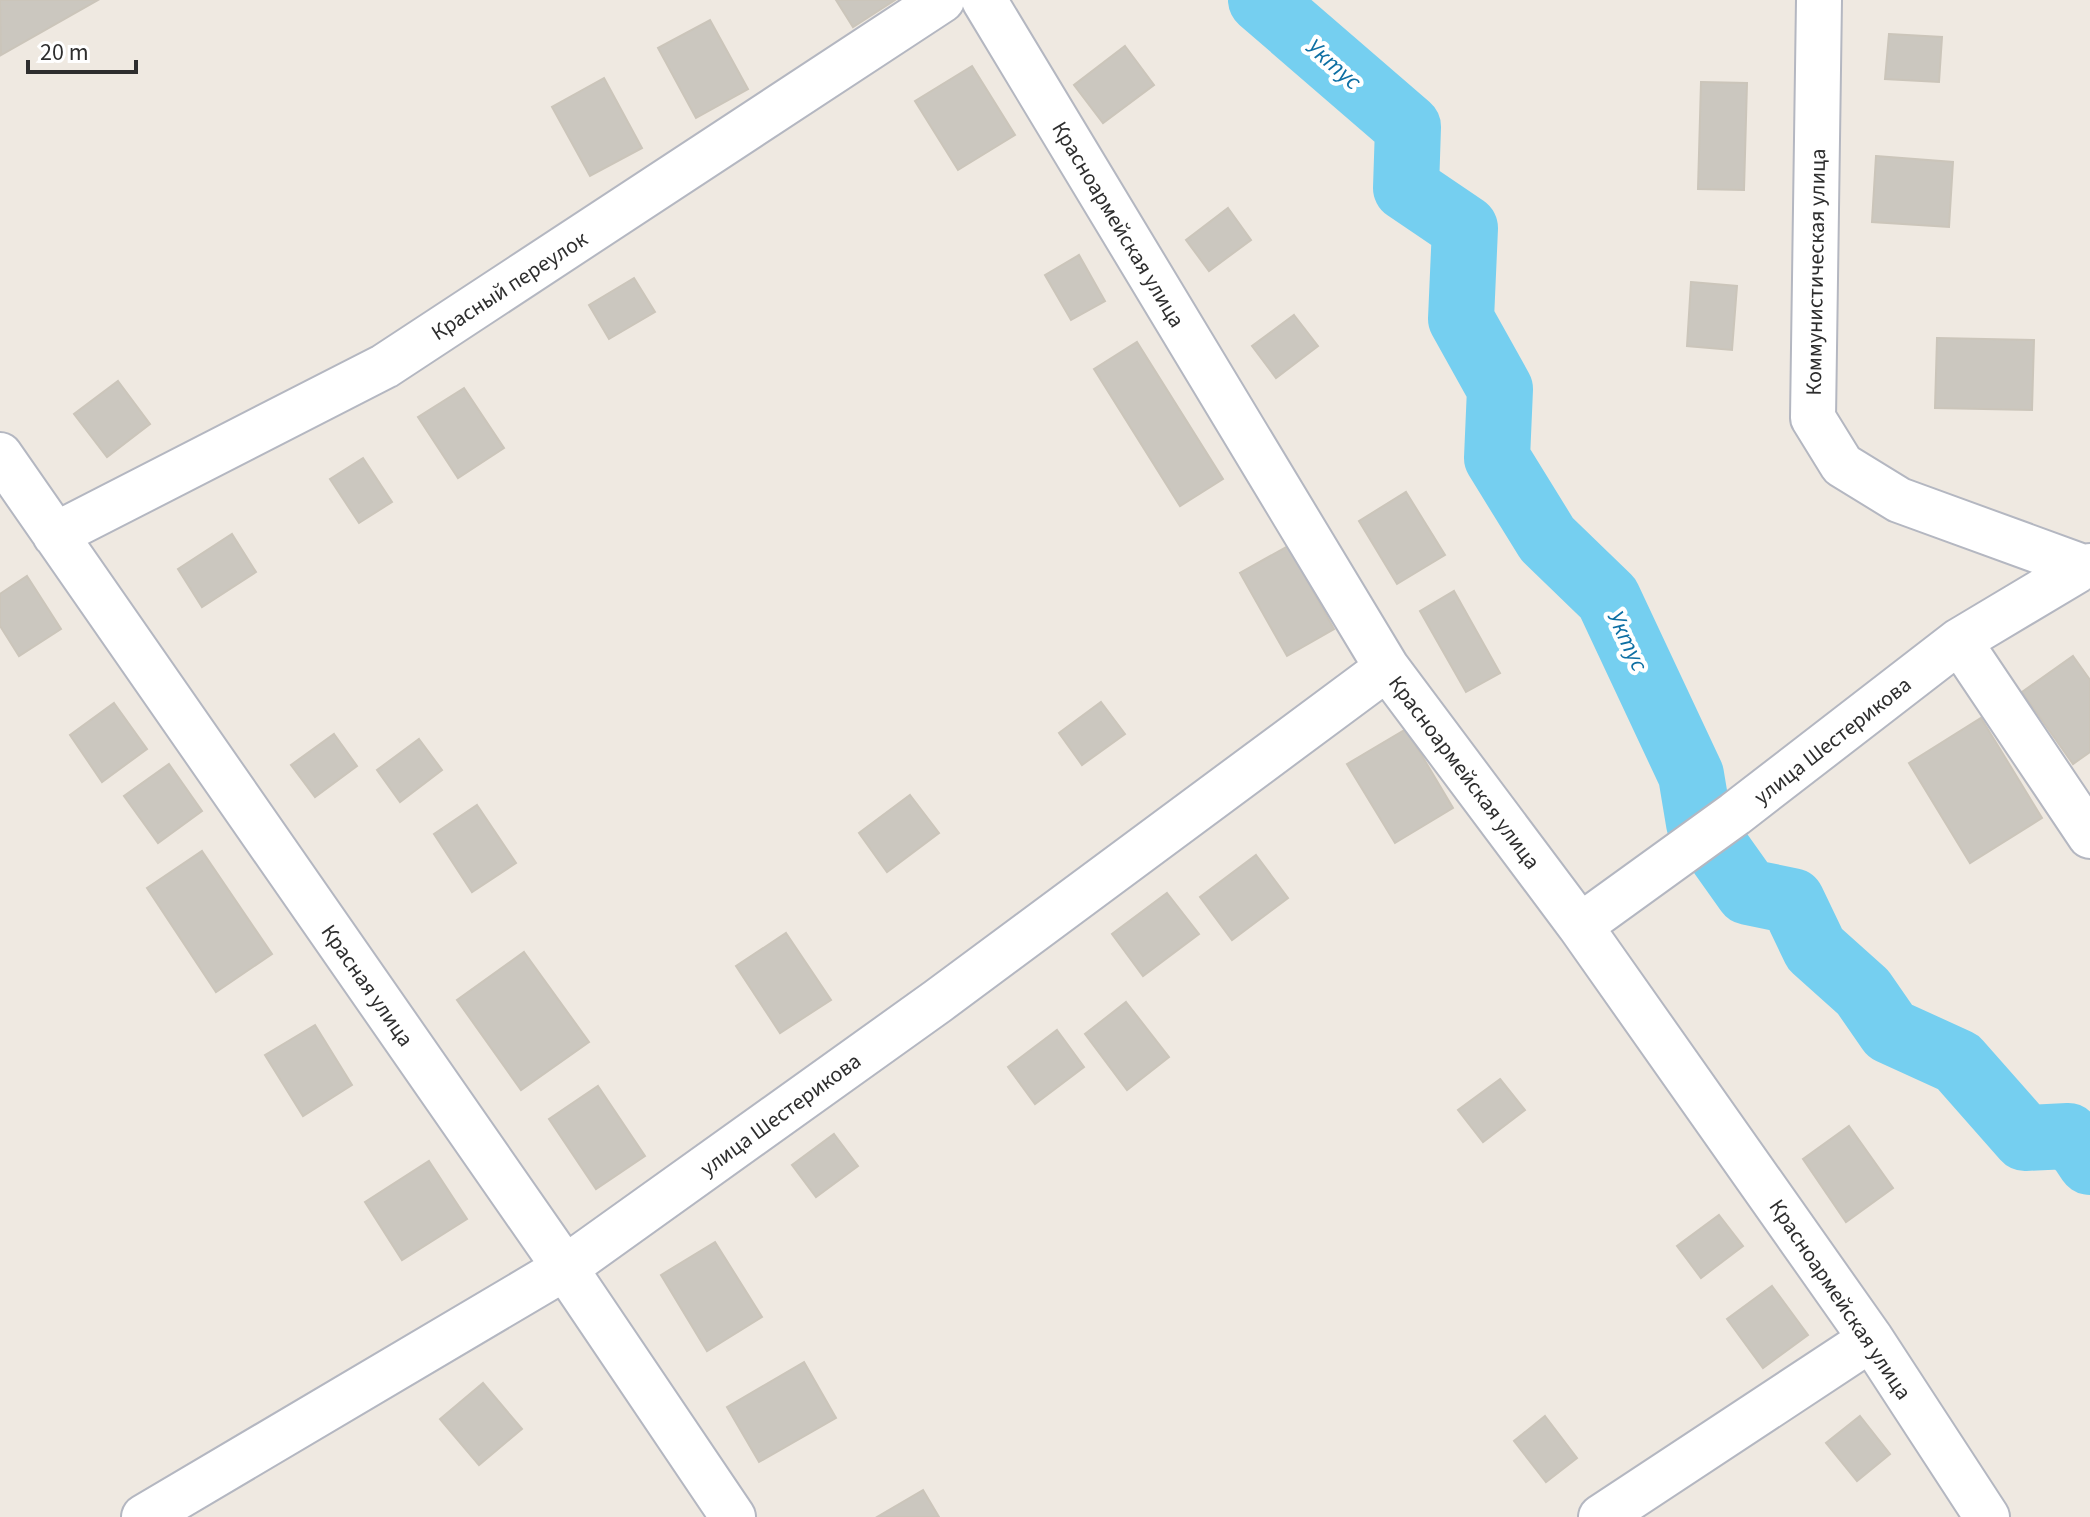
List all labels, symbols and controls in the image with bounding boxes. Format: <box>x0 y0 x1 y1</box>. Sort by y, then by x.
scale bar <box>28 24 136 74</box>
water label: Уктус <box>1298 30 1369 99</box>
text: 20 m <box>40 35 89 70</box>
street label: Красноармейская улица <box>1044 115 1193 334</box>
street label: Коммунистическая улица <box>1798 148 1834 396</box>
street label: Красный переулок <box>425 223 594 348</box>
water label: Уктус <box>1598 605 1657 678</box>
street label: Красноармейская улица <box>1381 669 1548 876</box>
street label: улица Шестерикова <box>1747 669 1918 813</box>
street label: Красная улица <box>313 918 421 1053</box>
street label: улица Шестерикова <box>693 1045 868 1184</box>
street label: Красноармейская улица <box>1761 1193 1919 1406</box>

